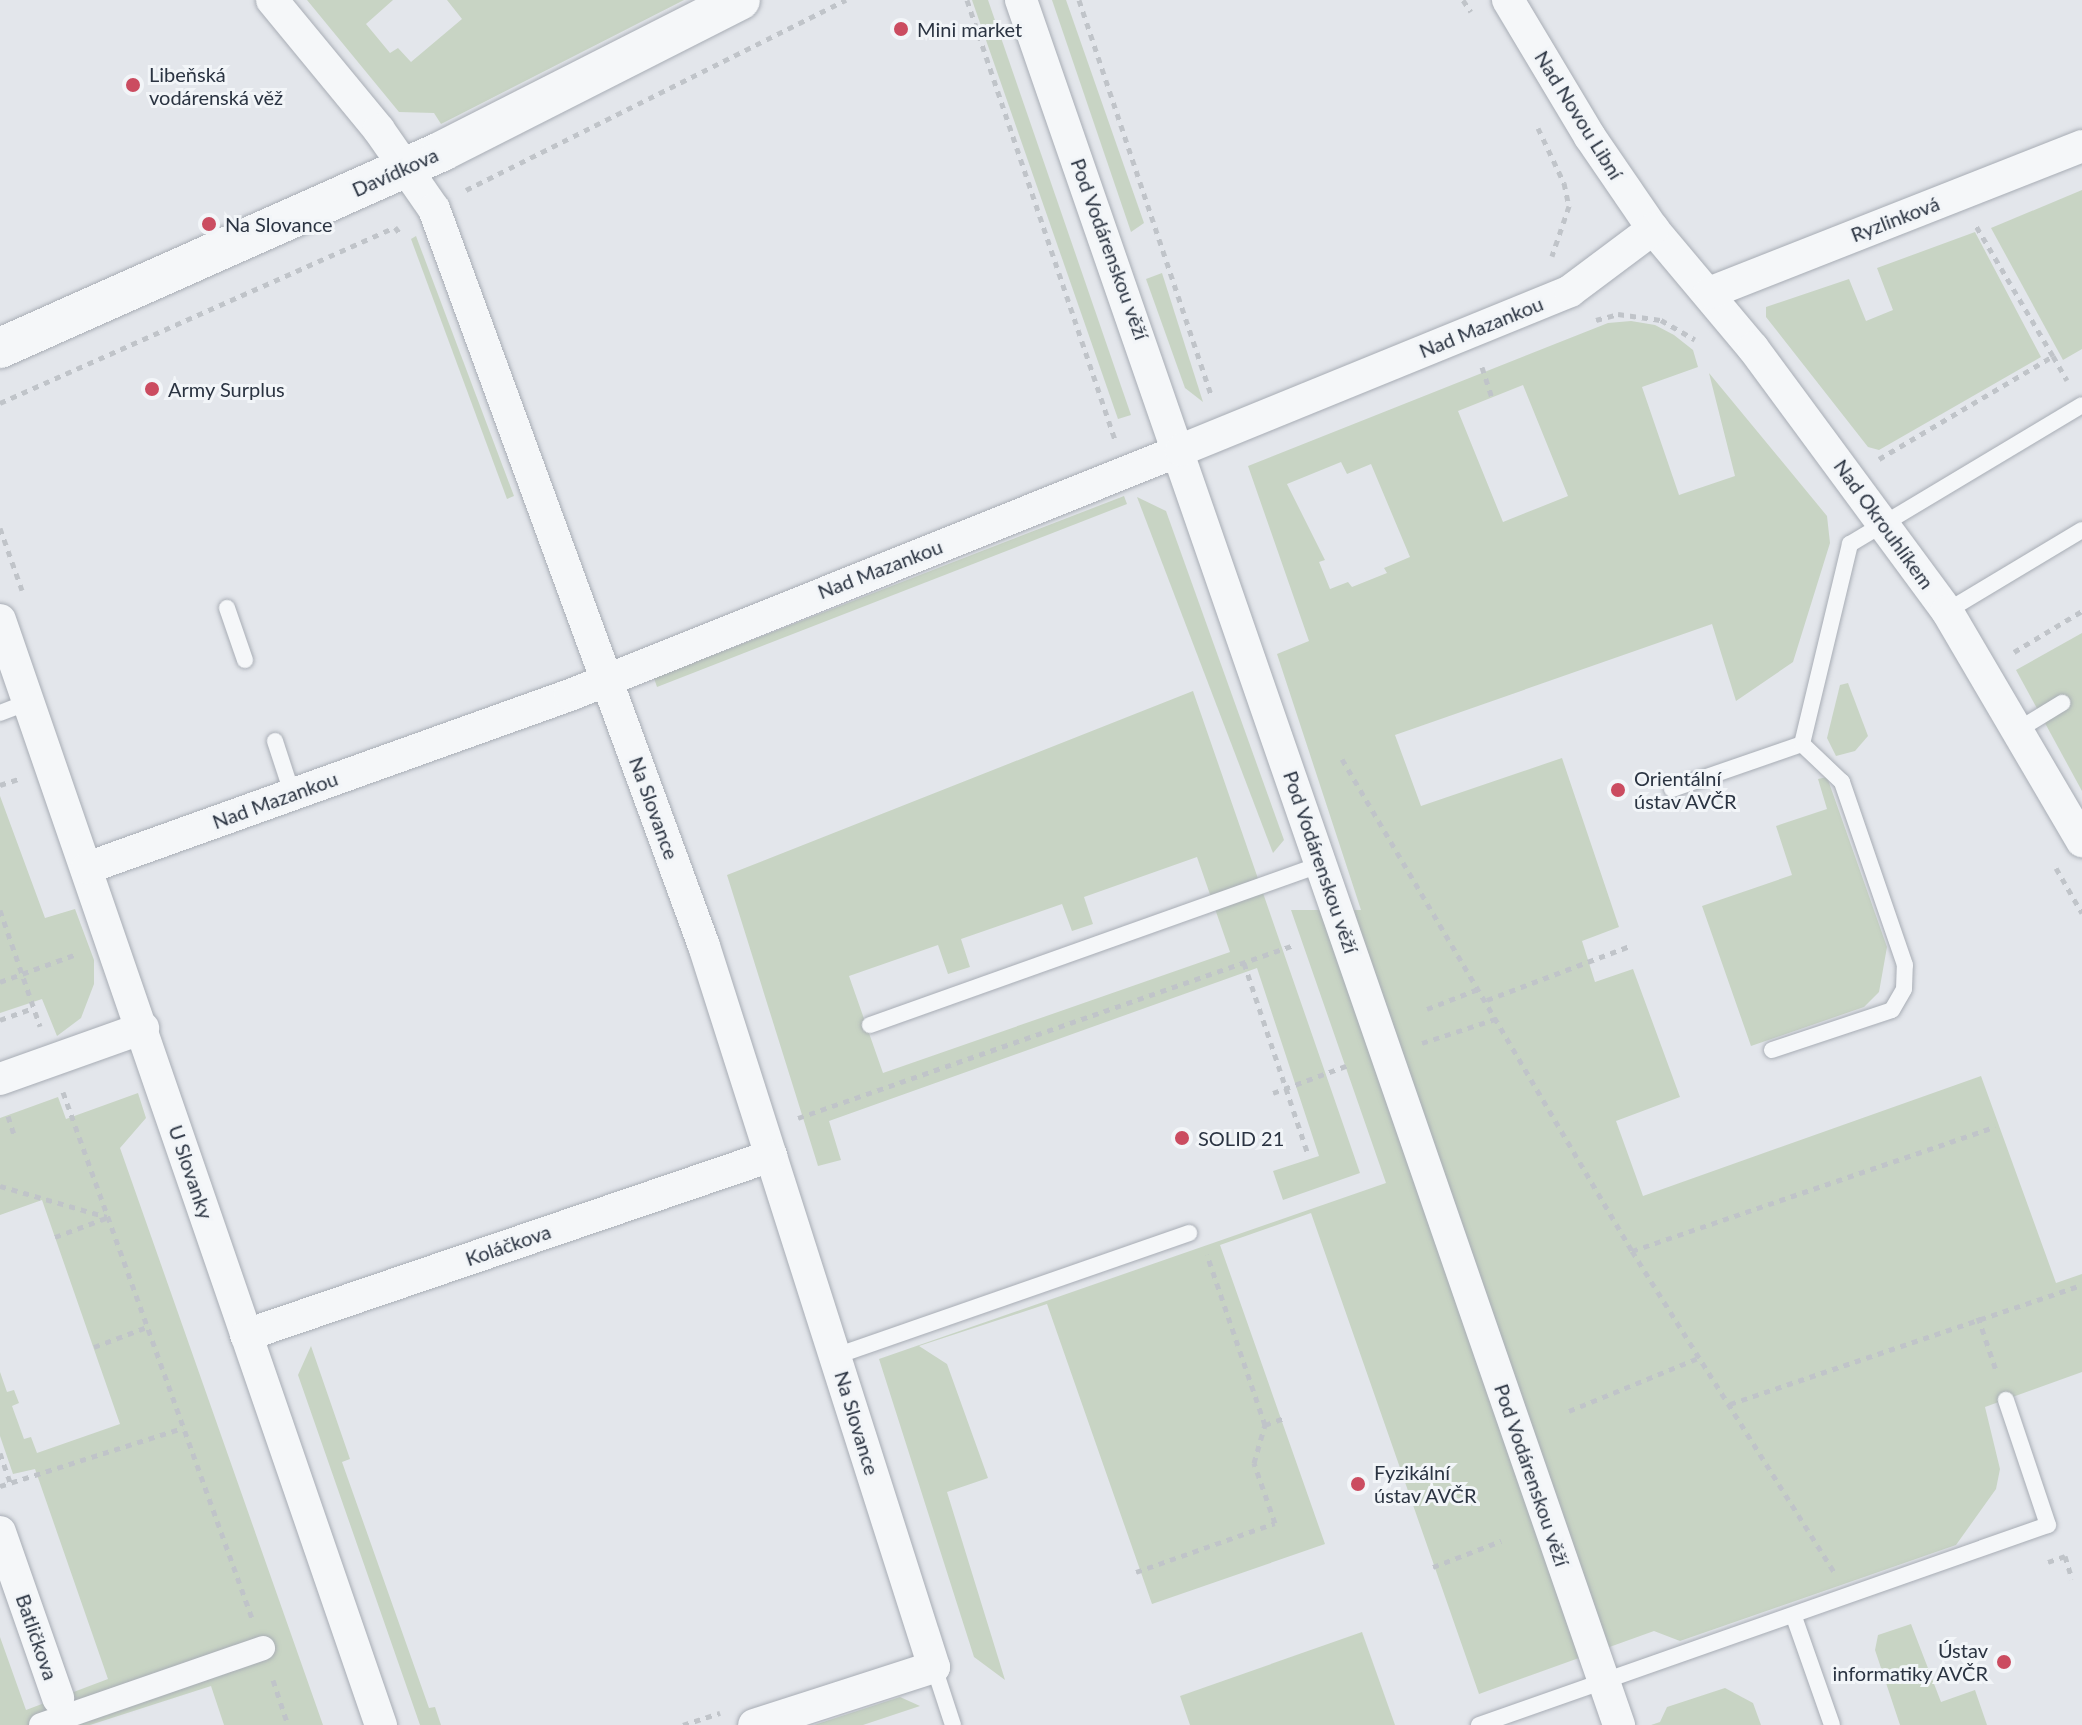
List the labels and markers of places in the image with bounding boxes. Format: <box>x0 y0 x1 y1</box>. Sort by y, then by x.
place label: Mini market <box>917 17 1022 41</box>
marker: Mini market <box>892 20 910 38</box>
place label: Libeňská vodárenská věž <box>149 62 284 109</box>
marker: Libeňská vodárenská věž <box>124 76 142 94</box>
place label: Na Slovance <box>225 212 333 236</box>
marker: Na Slovance <box>200 215 218 233</box>
place label: Army Surplus <box>168 377 285 401</box>
marker: Army Surplus <box>143 380 161 398</box>
place label: Orientální ústav AVČR <box>1634 766 1738 813</box>
marker: Orientální ústav AVČR <box>1609 781 1627 799</box>
place label: SOLID 21 <box>1198 1126 1284 1150</box>
marker: SOLID 21 <box>1173 1129 1191 1147</box>
place label: Fyzikální ústav AVČR <box>1374 1460 1478 1507</box>
marker: Fyzikální ústav AVČR <box>1349 1475 1367 1493</box>
place label: Ústav informatiky AVČR <box>1831 1638 1988 1685</box>
marker: Ústav informatiky AVČR <box>1995 1653 2013 1671</box>

